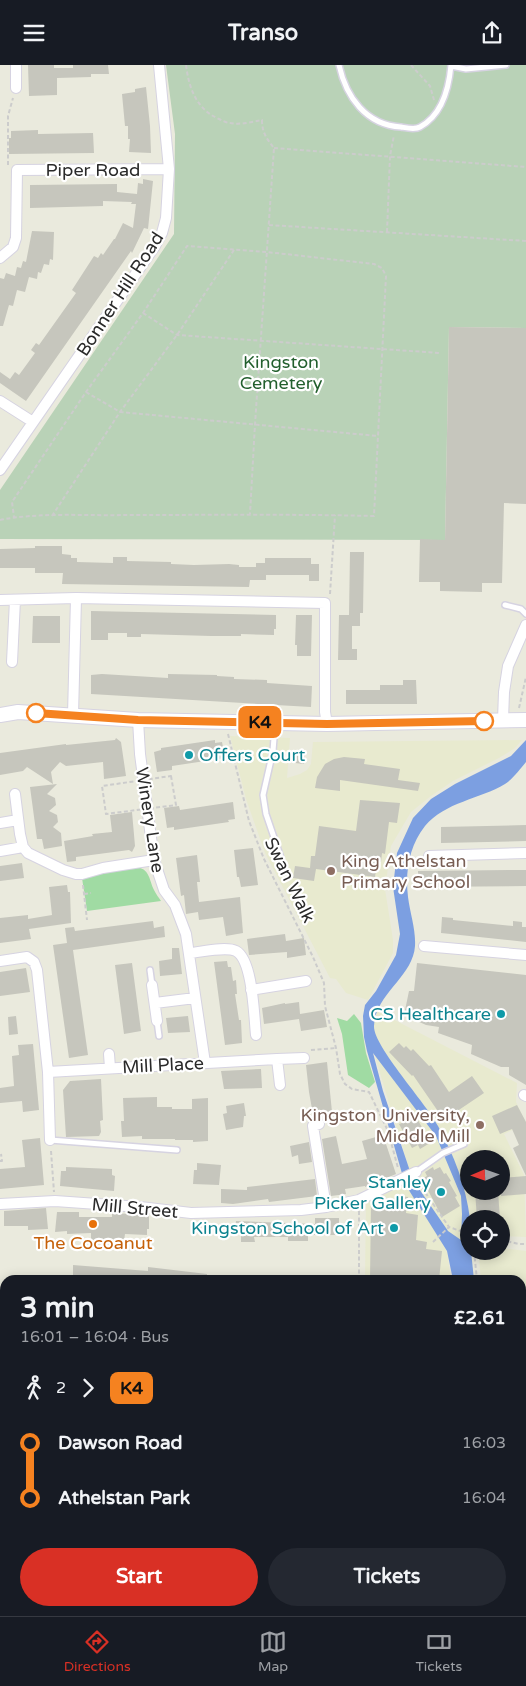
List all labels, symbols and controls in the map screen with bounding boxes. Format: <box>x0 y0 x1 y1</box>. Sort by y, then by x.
icon: menu <box>20 19 48 47</box>
icon: share <box>478 19 506 47</box>
text: Transo <box>228 20 298 46</box>
street label: Piper Road <box>46 159 140 181</box>
street label: Bonner Hill Road <box>72 228 168 360</box>
park label: Kingston Cemetery <box>240 351 323 394</box>
unlabelled marker <box>26 703 46 723</box>
line badge: K4 <box>238 706 282 738</box>
text: K4 <box>248 711 272 733</box>
unlabelled marker <box>474 711 494 731</box>
place label: Offers Court <box>199 744 305 766</box>
marker: Offers Court <box>183 749 195 761</box>
street label: Winery Lane <box>131 766 169 874</box>
street label: Swan Walk <box>260 834 320 926</box>
place label: King Athelstan Primary School <box>341 850 470 893</box>
marker: King Athelstan Primary School <box>325 865 337 877</box>
place label: CS Healthcare <box>370 1003 491 1025</box>
marker: CS Healthcare <box>495 1008 507 1020</box>
street label: Mill Place <box>122 1052 204 1078</box>
place label: Kingston University, Middle Mill <box>300 1104 470 1147</box>
marker: Kingston University, Middle Mill <box>474 1119 486 1131</box>
north arrow <box>460 1150 510 1200</box>
map controls <box>460 1150 510 1260</box>
place label: Stanley Picker Gallery <box>314 1171 431 1214</box>
marker: Stanley Picker Gallery <box>435 1186 447 1198</box>
street label: Mill Street <box>91 1193 179 1223</box>
button: locate <box>460 1210 510 1260</box>
place label: Kingston School of Art <box>191 1217 384 1239</box>
marker: The Cocoanut <box>87 1218 99 1230</box>
marker: Kingston School of Art <box>388 1222 400 1234</box>
place label: The Cocoanut <box>33 1232 153 1254</box>
text: 3 min <box>20 1291 95 1325</box>
text: £2.61 <box>454 1307 506 1329</box>
text: 16:01 – 16:04 · Bus <box>20 1327 169 1347</box>
icon: walk <box>20 1374 48 1402</box>
icon: forward <box>74 1374 102 1402</box>
text: K4 <box>120 1377 143 1399</box>
text: 2 <box>56 1378 66 1398</box>
text: Dawson Road <box>58 1432 183 1454</box>
text: 16:03 <box>462 1433 506 1453</box>
text: Athelstan Park <box>58 1487 190 1509</box>
text: 16:04 <box>462 1488 506 1508</box>
button: Start <box>20 1548 258 1606</box>
button: Tickets <box>268 1548 506 1606</box>
tab: Directions <box>64 1628 131 1675</box>
tab: Map <box>258 1628 288 1675</box>
tab: Tickets <box>415 1628 462 1675</box>

